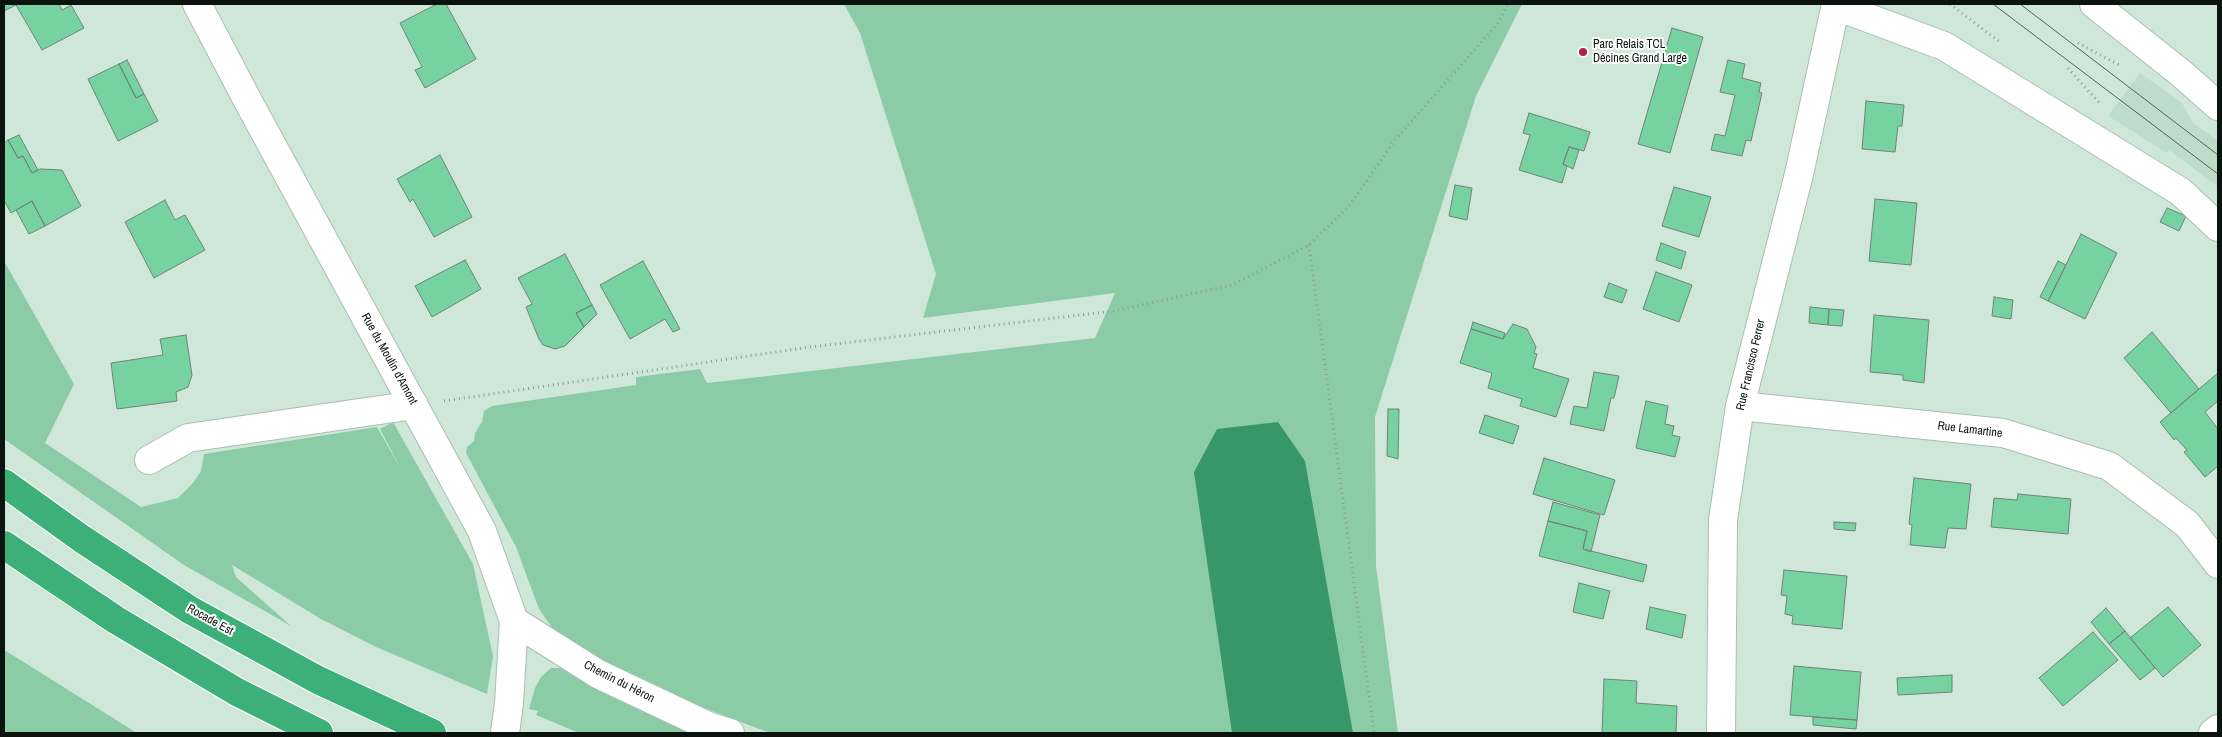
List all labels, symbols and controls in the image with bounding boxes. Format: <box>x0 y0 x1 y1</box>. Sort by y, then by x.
place label: Parc Relais TCL Décines Grand Large <box>1593 38 1687 66</box>
marker: Parc Relais TCL Décines Grand Large <box>1577 46 1589 58</box>
street label: Rue du Moulin d'Amont <box>358 311 420 407</box>
street label: Rue Francisco Ferrer <box>1734 318 1768 412</box>
street label: Rue Lamartine <box>1937 419 2003 441</box>
street label: Rocade Est <box>184 601 236 639</box>
street label: Chemin du Héron <box>581 658 657 706</box>

